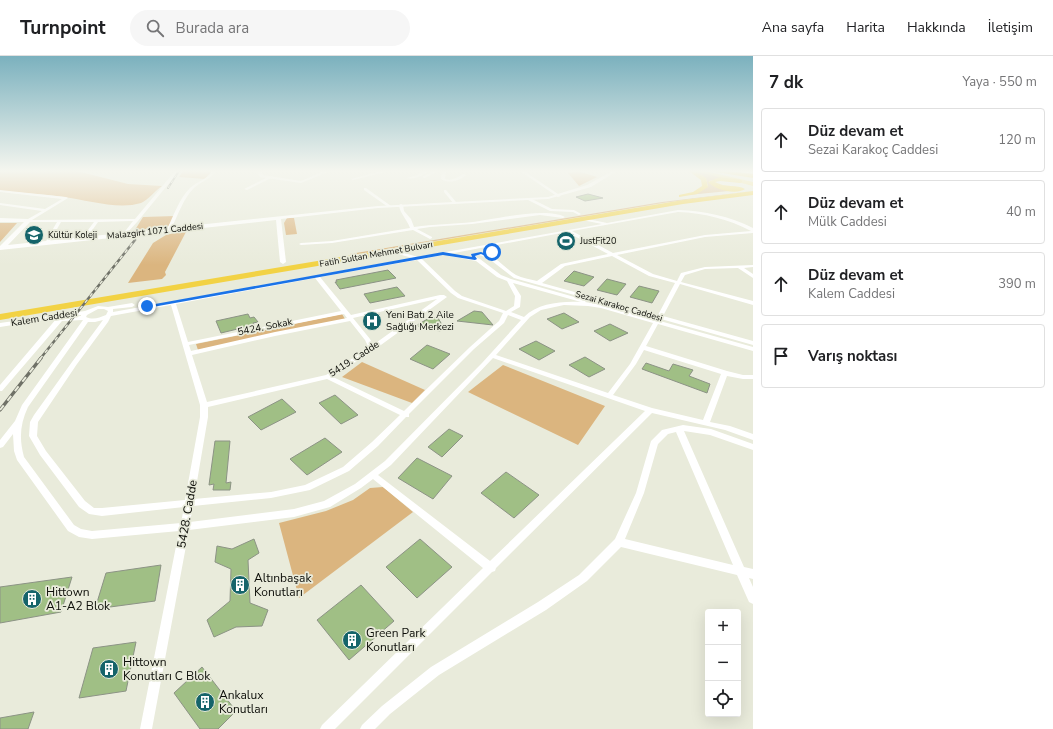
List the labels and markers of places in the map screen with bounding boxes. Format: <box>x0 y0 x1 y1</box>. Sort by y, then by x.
school or university icon: Kültür Koleji <box>23 224 45 246</box>
place label: Kültür Koleji <box>48 229 97 241</box>
sports icon: JustFit20 <box>555 230 577 252</box>
place label: JustFit20 <box>579 235 616 247</box>
place label: Yeni Batı 2 Aile Sağlığı Merkezi <box>385 308 454 334</box>
hospital icon: Yeni Batı 2 Aile Sağlığı Merkezi <box>361 310 383 332</box>
place label: Altınbaşak Konutları <box>254 570 312 600</box>
building icon: Altınbaşak Konutları <box>229 574 251 596</box>
place label: Hittown A1-A2 Blok <box>46 584 111 614</box>
building icon: Hittown A1-A2 Blok <box>21 588 43 610</box>
place label: Green Park Konutları <box>366 625 427 655</box>
building icon: Green Park Konutları <box>341 629 363 651</box>
place label: Hittown Konutları C Blok <box>123 654 211 684</box>
building icon: Hittown Konutları C Blok <box>98 658 120 680</box>
place label: Ankalux Konutları <box>219 687 268 717</box>
building icon: Ankalux Konutları <box>194 691 216 713</box>

